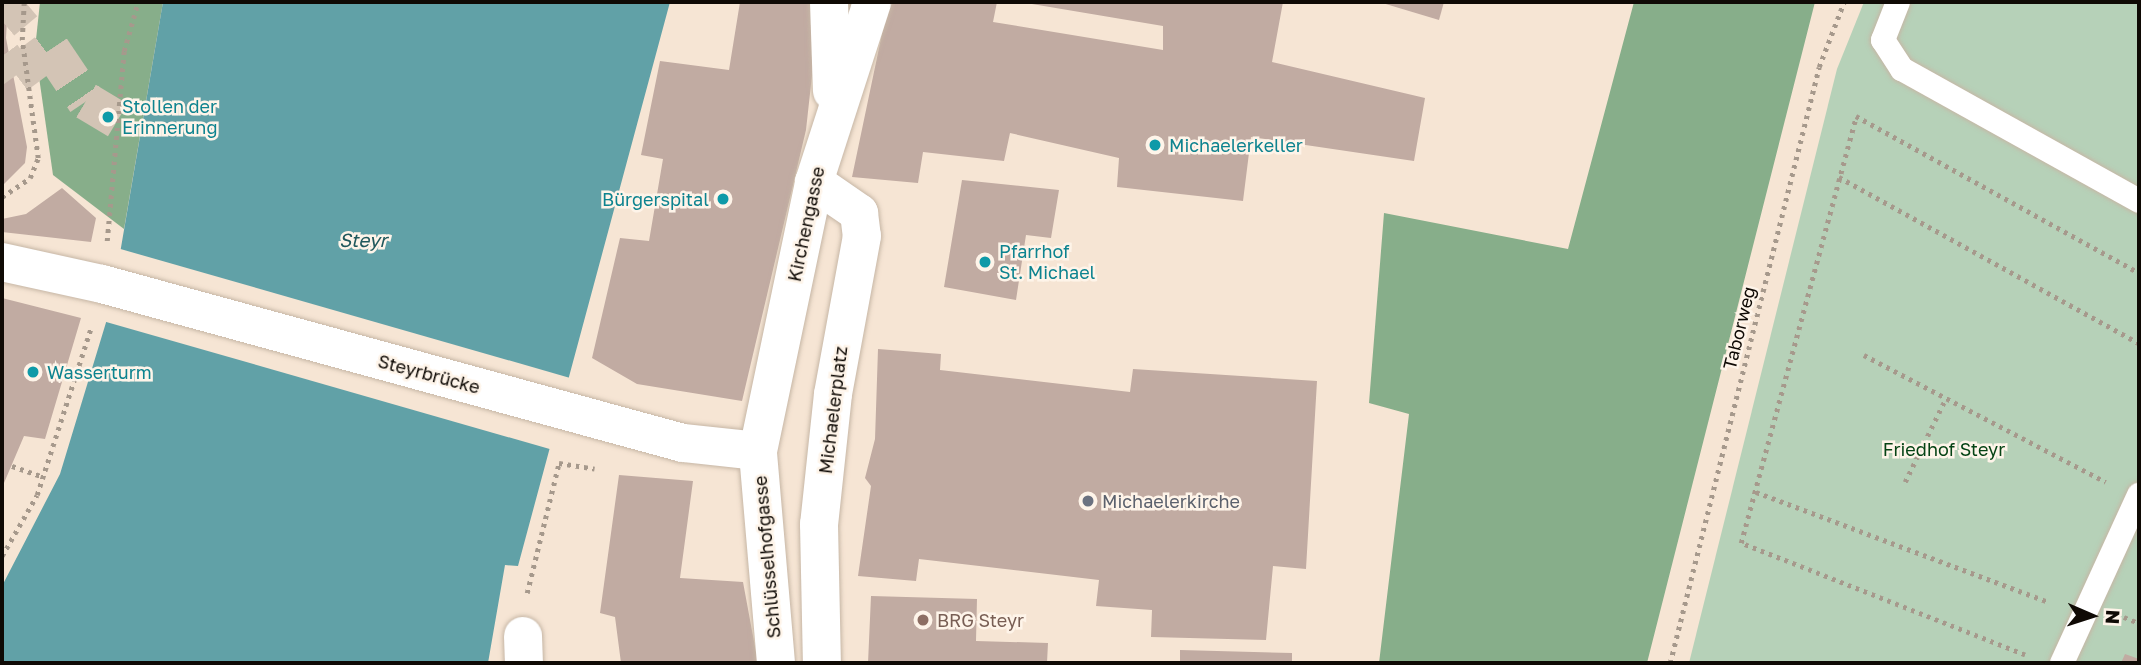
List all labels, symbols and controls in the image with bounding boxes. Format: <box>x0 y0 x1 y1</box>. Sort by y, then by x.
place label: Stollen der Erinnerung <box>122 96 217 138</box>
marker: Stollen der Erinnerung <box>100 109 116 125</box>
place label: Michaelerkeller <box>1169 134 1303 156</box>
marker: Michaelerkeller <box>1147 137 1163 153</box>
street label: Kirchengasse <box>783 164 829 284</box>
place label: Bürgerspital <box>602 188 709 210</box>
marker: Bürgerspital <box>715 191 731 207</box>
water label: Steyr <box>339 229 387 251</box>
place label: Pfarrhof St. Michael <box>999 241 1095 284</box>
marker: Pfarrhof St. Michael <box>977 254 993 270</box>
street label: Taborweg <box>1718 284 1760 372</box>
street label: Michaelerplatz <box>814 345 852 475</box>
street label: Steyrbrücke <box>376 350 482 398</box>
place label: Wasserturm <box>47 361 152 383</box>
marker: Wasserturm <box>25 364 41 380</box>
park label: Friedhof Steyr <box>1883 438 2005 460</box>
street label: Schlüsselhofgasse <box>749 475 785 639</box>
place label: Michaelerkirche <box>1102 490 1240 512</box>
marker: Michaelerkirche <box>1080 493 1096 509</box>
north arrow <box>2057 581 2127 651</box>
place label: BRG Steyr <box>937 609 1024 631</box>
text: N <box>2102 609 2125 625</box>
marker: BRG Steyr <box>915 612 931 628</box>

